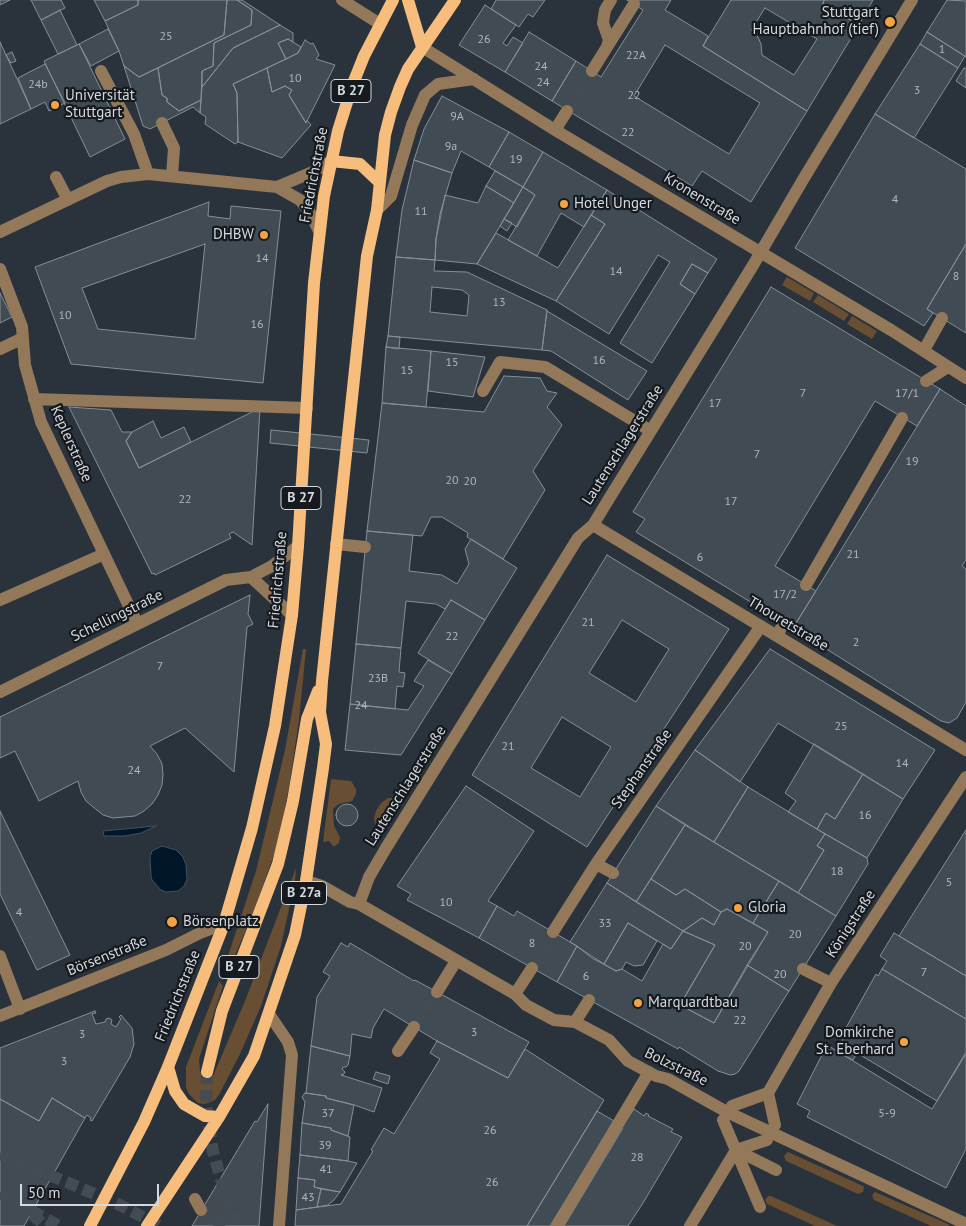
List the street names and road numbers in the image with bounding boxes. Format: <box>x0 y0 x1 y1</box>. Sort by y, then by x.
road number: B 27 <box>331 80 371 102</box>
street label: Friedrichstraße <box>296 126 332 224</box>
street label: Kronenstraße <box>660 169 744 229</box>
street label: Lautenschlagerstraße <box>579 382 667 508</box>
street label: Keplerstraße <box>46 403 96 485</box>
road number: B 27 <box>281 486 321 509</box>
street label: Friedrichstraße <box>265 531 291 629</box>
street label: Schellingstraße <box>68 586 166 646</box>
street label: Thouretstraße <box>744 593 832 655</box>
street label: Lautenschlagerstraße <box>362 723 450 849</box>
street label: Stephanstraße <box>608 726 676 812</box>
road number: B 27a <box>282 881 326 904</box>
street label: Königstraße <box>822 887 880 961</box>
street label: Börsenstraße <box>64 932 150 980</box>
street label: Friedrichstraße <box>151 948 205 1044</box>
road number: B 27 <box>219 956 259 979</box>
street label: Bolzstraße <box>641 1044 711 1090</box>

